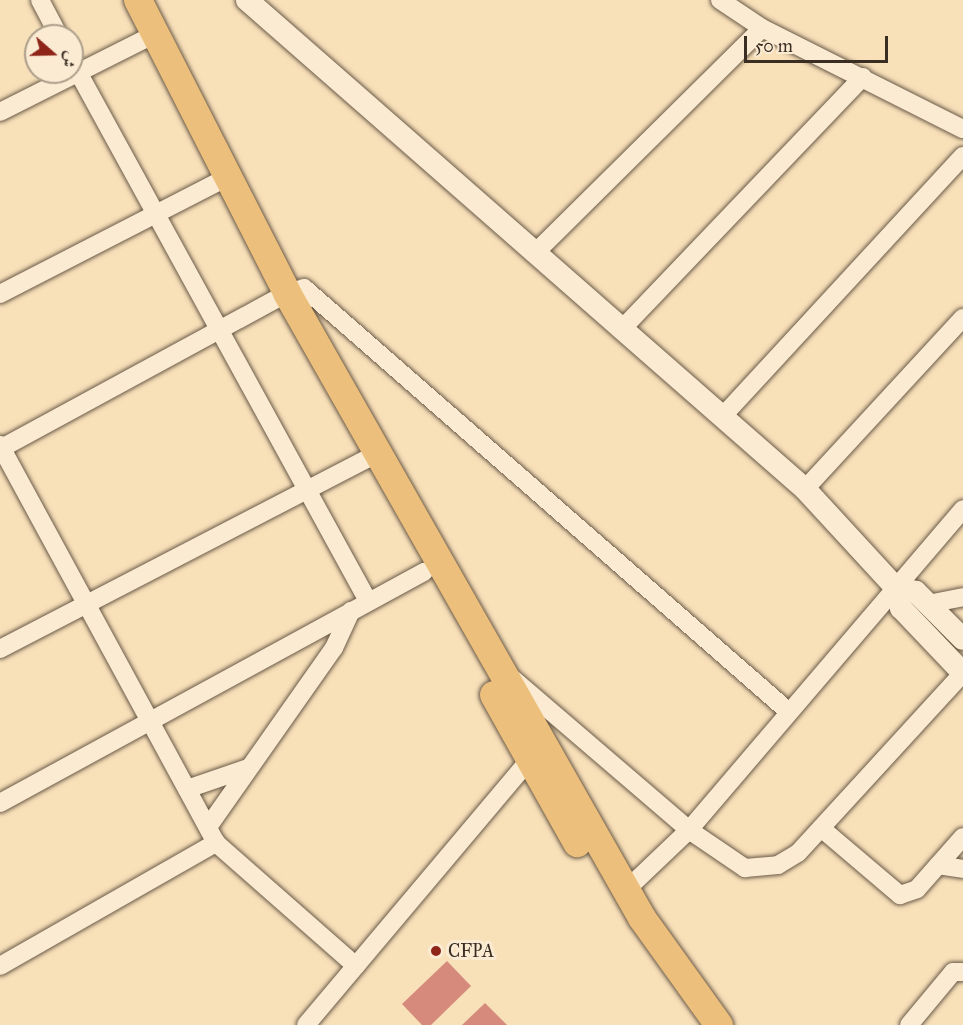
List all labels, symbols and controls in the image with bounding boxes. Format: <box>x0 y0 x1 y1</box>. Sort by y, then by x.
north arrow <box>24 24 84 84</box>
scale bar <box>747 24 891 62</box>
text: 50 m <box>755 35 793 57</box>
text: ش <box>58 49 81 70</box>
place label: CFPA <box>448 940 494 962</box>
marker: CFPA <box>429 944 443 958</box>

